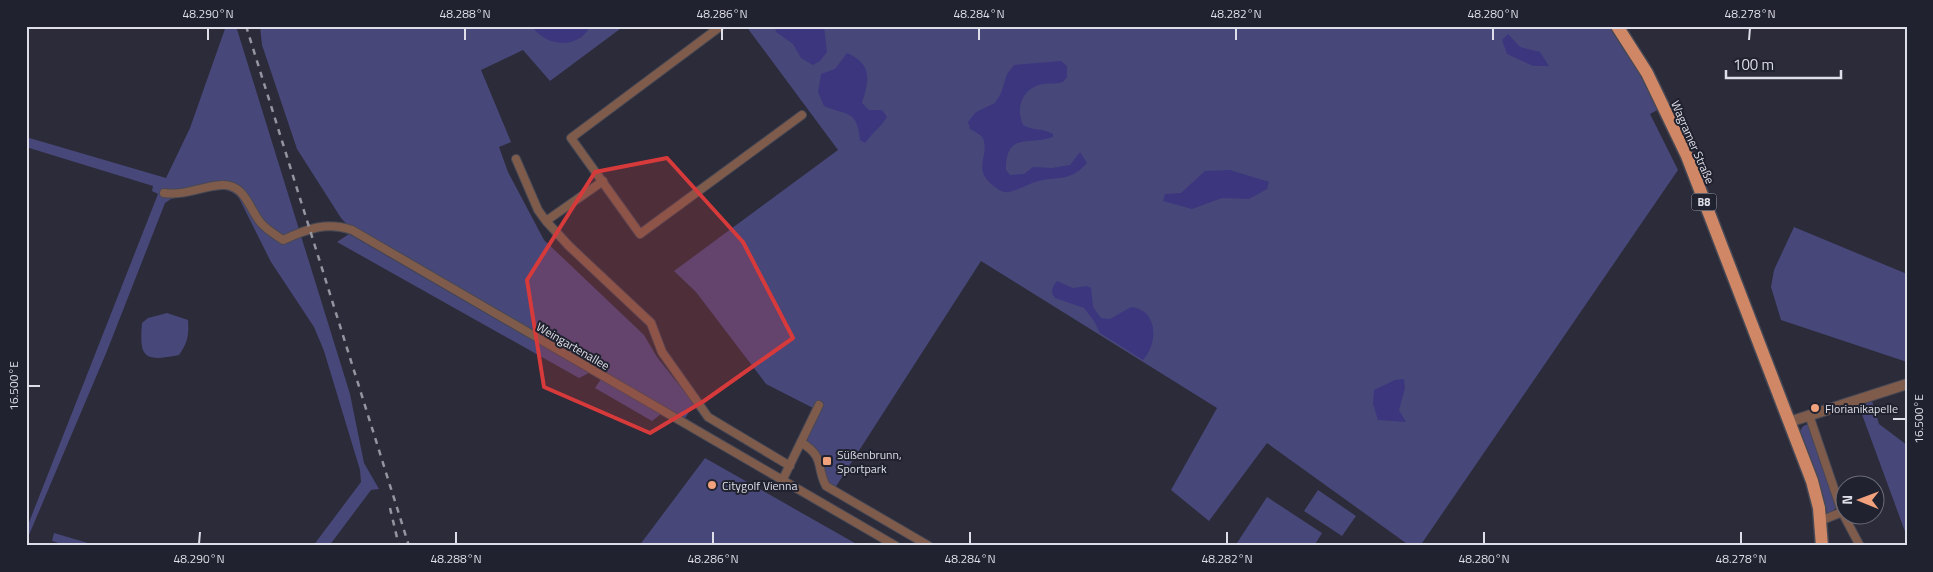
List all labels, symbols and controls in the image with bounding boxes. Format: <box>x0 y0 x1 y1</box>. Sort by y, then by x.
text: 48.290°N <box>182 4 234 23</box>
text: 48.288°N <box>439 4 491 23</box>
text: 48.286°N <box>696 4 748 23</box>
text: 48.284°N <box>953 4 1005 23</box>
text: 48.282°N <box>1210 4 1262 23</box>
text: 48.280°N <box>1467 4 1519 23</box>
text: 48.278°N <box>1724 4 1776 23</box>
scale bar <box>1726 48 1840 80</box>
text: 100 m <box>1733 53 1774 76</box>
street label: Wagramer Straße <box>1666 97 1720 187</box>
road number: B8 <box>1692 193 1716 210</box>
street label: Weingartenallee <box>533 317 613 375</box>
text: 16.500°E <box>4 361 23 411</box>
text: 16.500°E <box>1909 394 1928 444</box>
place label: Florianikapelle <box>1825 399 1898 418</box>
marker: Florianikapelle <box>1809 402 1821 414</box>
place label: Süßenbrunn, Sportpark <box>837 445 902 478</box>
marker: Süßenbrunn, Sportpark <box>821 455 833 467</box>
north arrow <box>1836 474 1886 524</box>
place label: Citygolf Vienna <box>722 476 798 495</box>
marker: Citygolf Vienna <box>706 479 718 491</box>
text: N <box>1836 495 1857 505</box>
text: 48.290°N <box>173 549 225 568</box>
text: 48.288°N <box>430 549 482 568</box>
text: 48.286°N <box>687 549 739 568</box>
text: 48.284°N <box>944 549 996 568</box>
text: 48.282°N <box>1201 549 1253 568</box>
text: 48.280°N <box>1458 549 1510 568</box>
text: 48.278°N <box>1715 549 1767 568</box>

